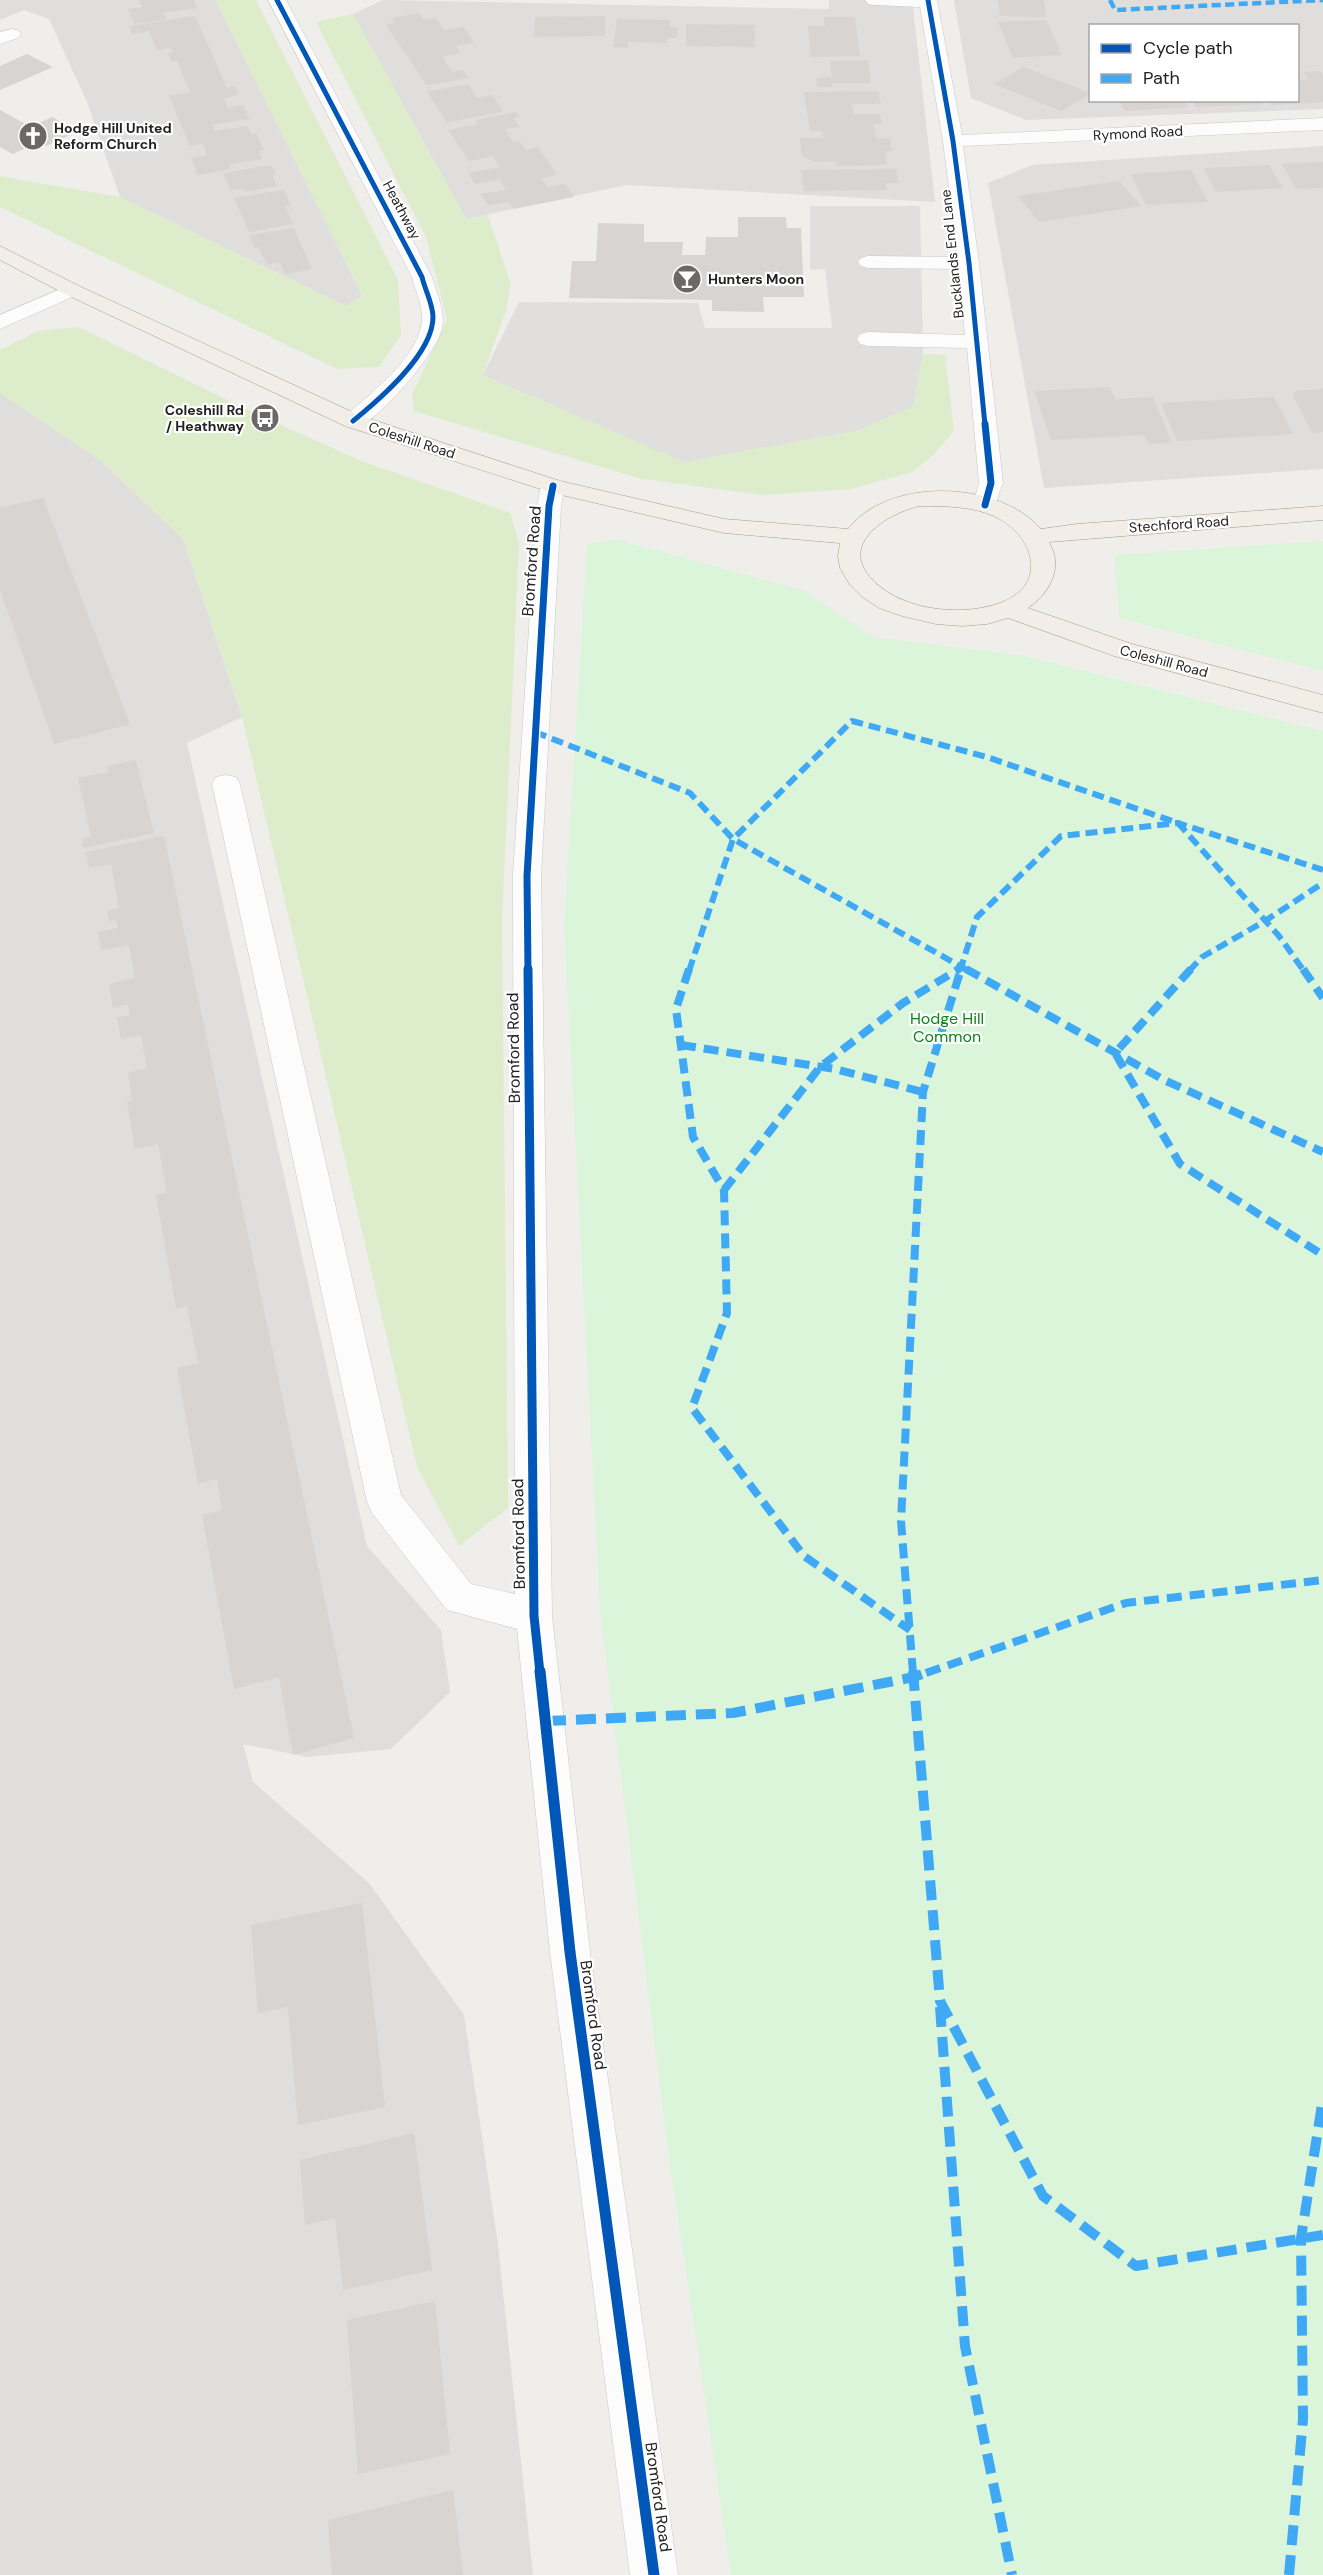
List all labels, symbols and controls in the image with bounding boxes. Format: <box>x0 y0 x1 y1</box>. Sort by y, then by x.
legend <box>1089 24 1299 102</box>
text: Cycle path <box>1143 36 1233 60</box>
text: Path <box>1143 66 1180 90</box>
place label: Hodge Hill United Reform Church <box>54 119 172 153</box>
church icon: Hodge Hill United Reform Church <box>17 120 49 152</box>
street label: Rymond Road <box>1093 122 1183 144</box>
street label: Heathway <box>379 177 425 243</box>
street label: Bucklands End Lane <box>936 189 968 319</box>
bar icon: Hunters Moon <box>671 263 703 295</box>
place label: Hunters Moon <box>708 270 804 288</box>
place label: Coleshill Rd / Heathway <box>165 401 245 435</box>
bus stop icon: Coleshill Rd / Heathway <box>249 402 281 434</box>
street label: Coleshill Road <box>366 417 458 463</box>
street label: Bromford Road <box>517 505 546 617</box>
street label: Stechford Road <box>1128 512 1230 536</box>
street label: Coleshill Road <box>1118 641 1210 681</box>
street label: Bromford Road <box>502 992 525 1104</box>
park label: Hodge Hill Common <box>910 1008 984 1047</box>
street label: Bromford Road <box>507 1478 530 1590</box>
street label: Bromford Road <box>575 1959 612 2071</box>
street label: Bromford Road <box>640 2441 677 2553</box>

